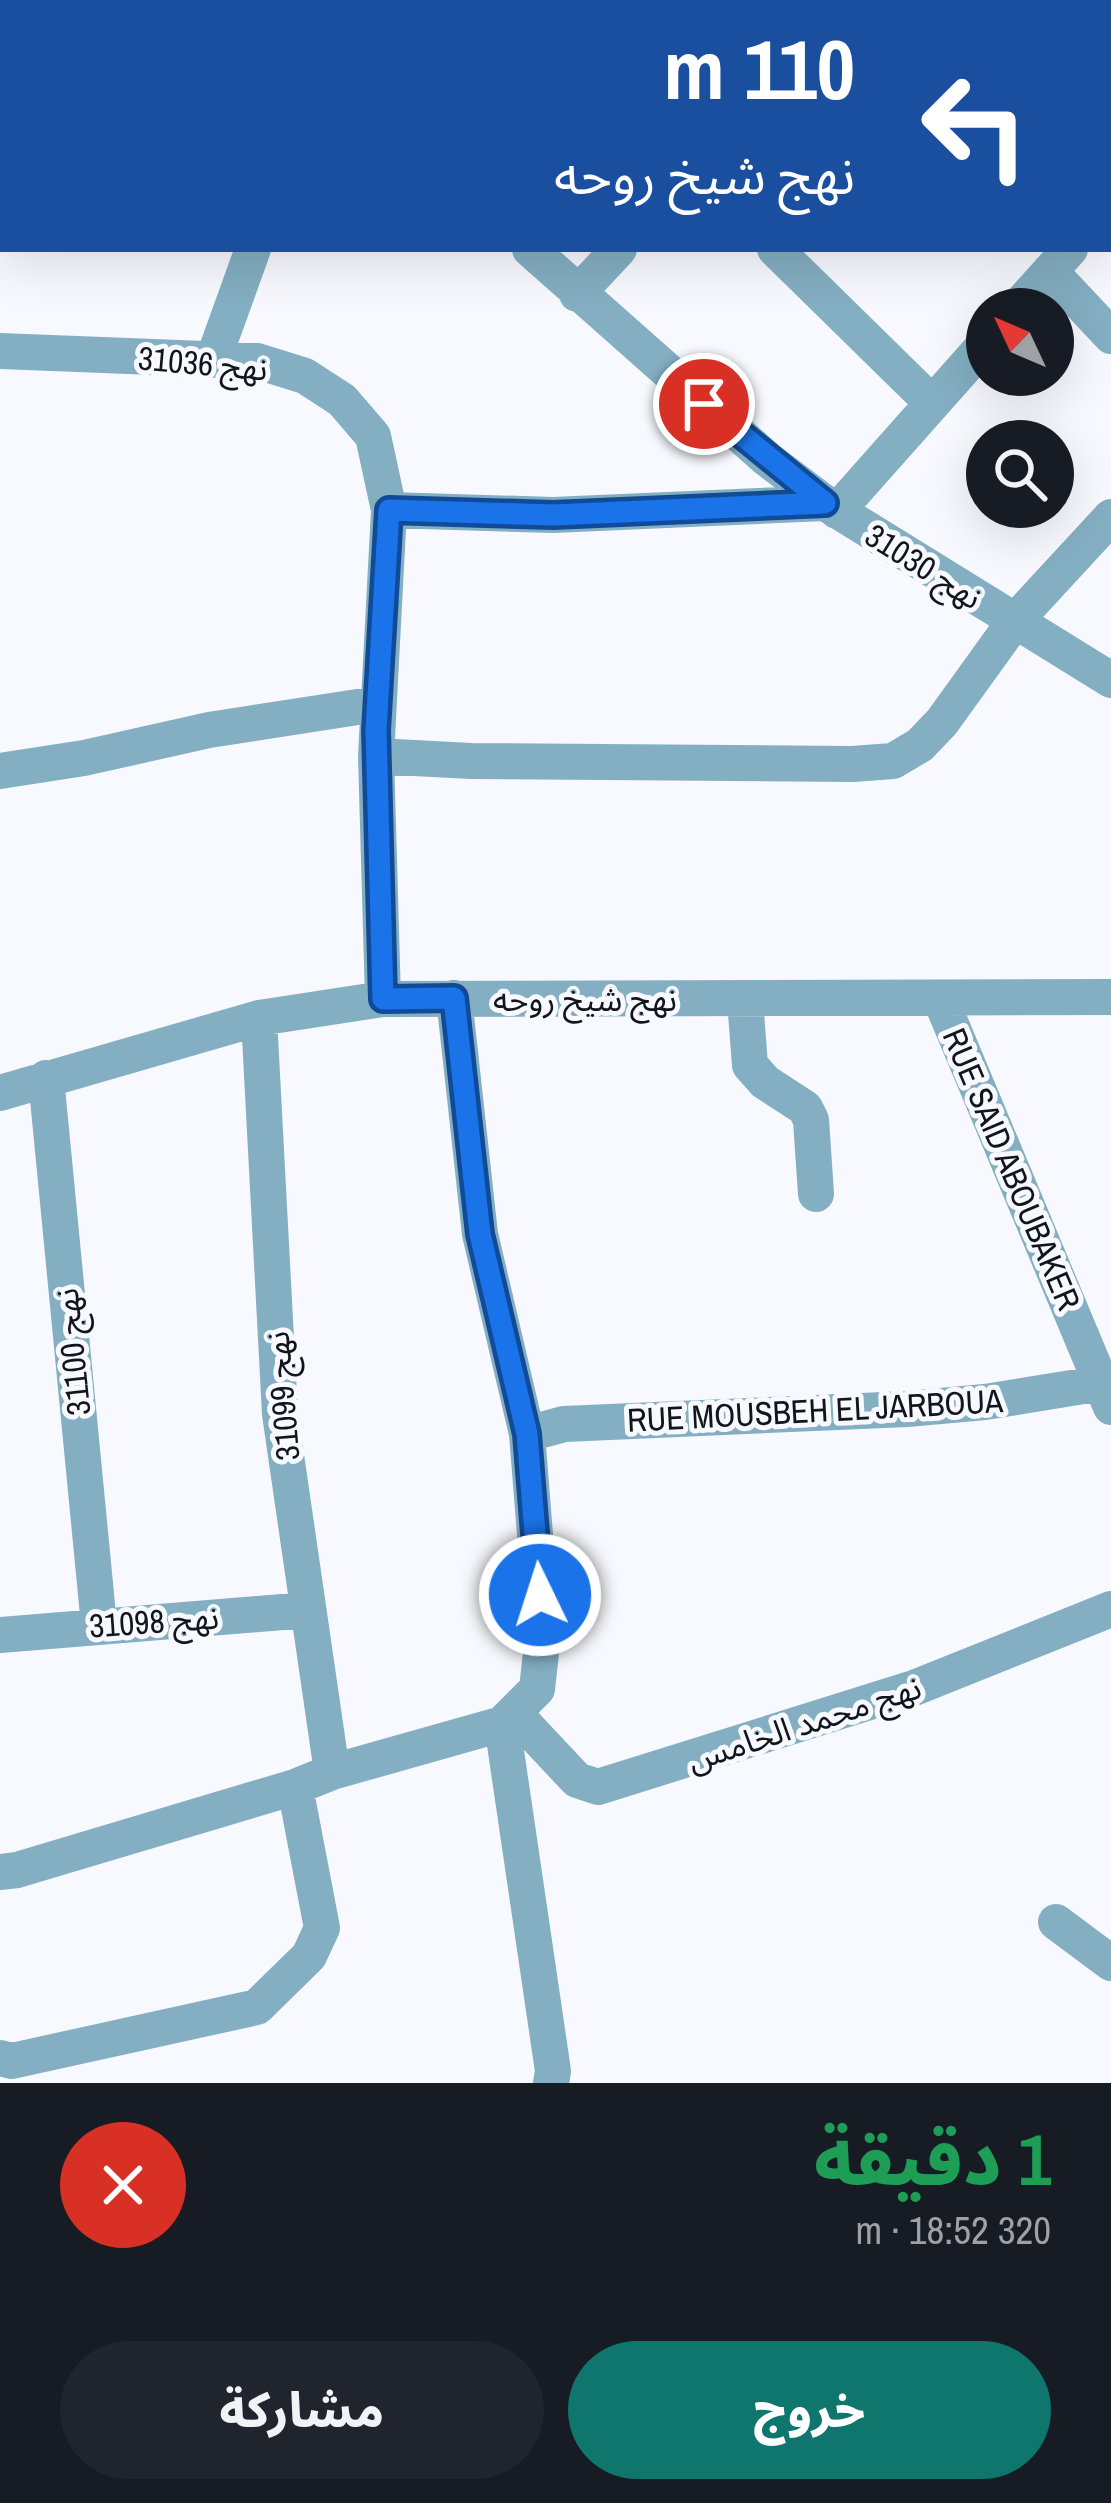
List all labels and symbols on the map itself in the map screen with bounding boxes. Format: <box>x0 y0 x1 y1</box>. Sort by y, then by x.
north arrow <box>966 288 1074 396</box>
street label: نهج 31036 <box>136 335 270 394</box>
pin <box>653 353 755 455</box>
street label: نهج 31030 <box>856 513 991 622</box>
street label: نهج شيخ روحه <box>493 977 677 1024</box>
street label: RUE SAID ABOUBAKER <box>933 1021 1091 1317</box>
street label: نهج 31100 <box>43 1286 104 1418</box>
street label: نهج 31099 <box>254 1329 313 1463</box>
street label: RUE MOUSBEH EL JARBOUA <box>626 1378 1005 1442</box>
position arrow <box>477 1532 603 1658</box>
street label: نهج 31098 <box>88 1595 220 1650</box>
street label: نهج محمد الخامس <box>681 1664 927 1784</box>

